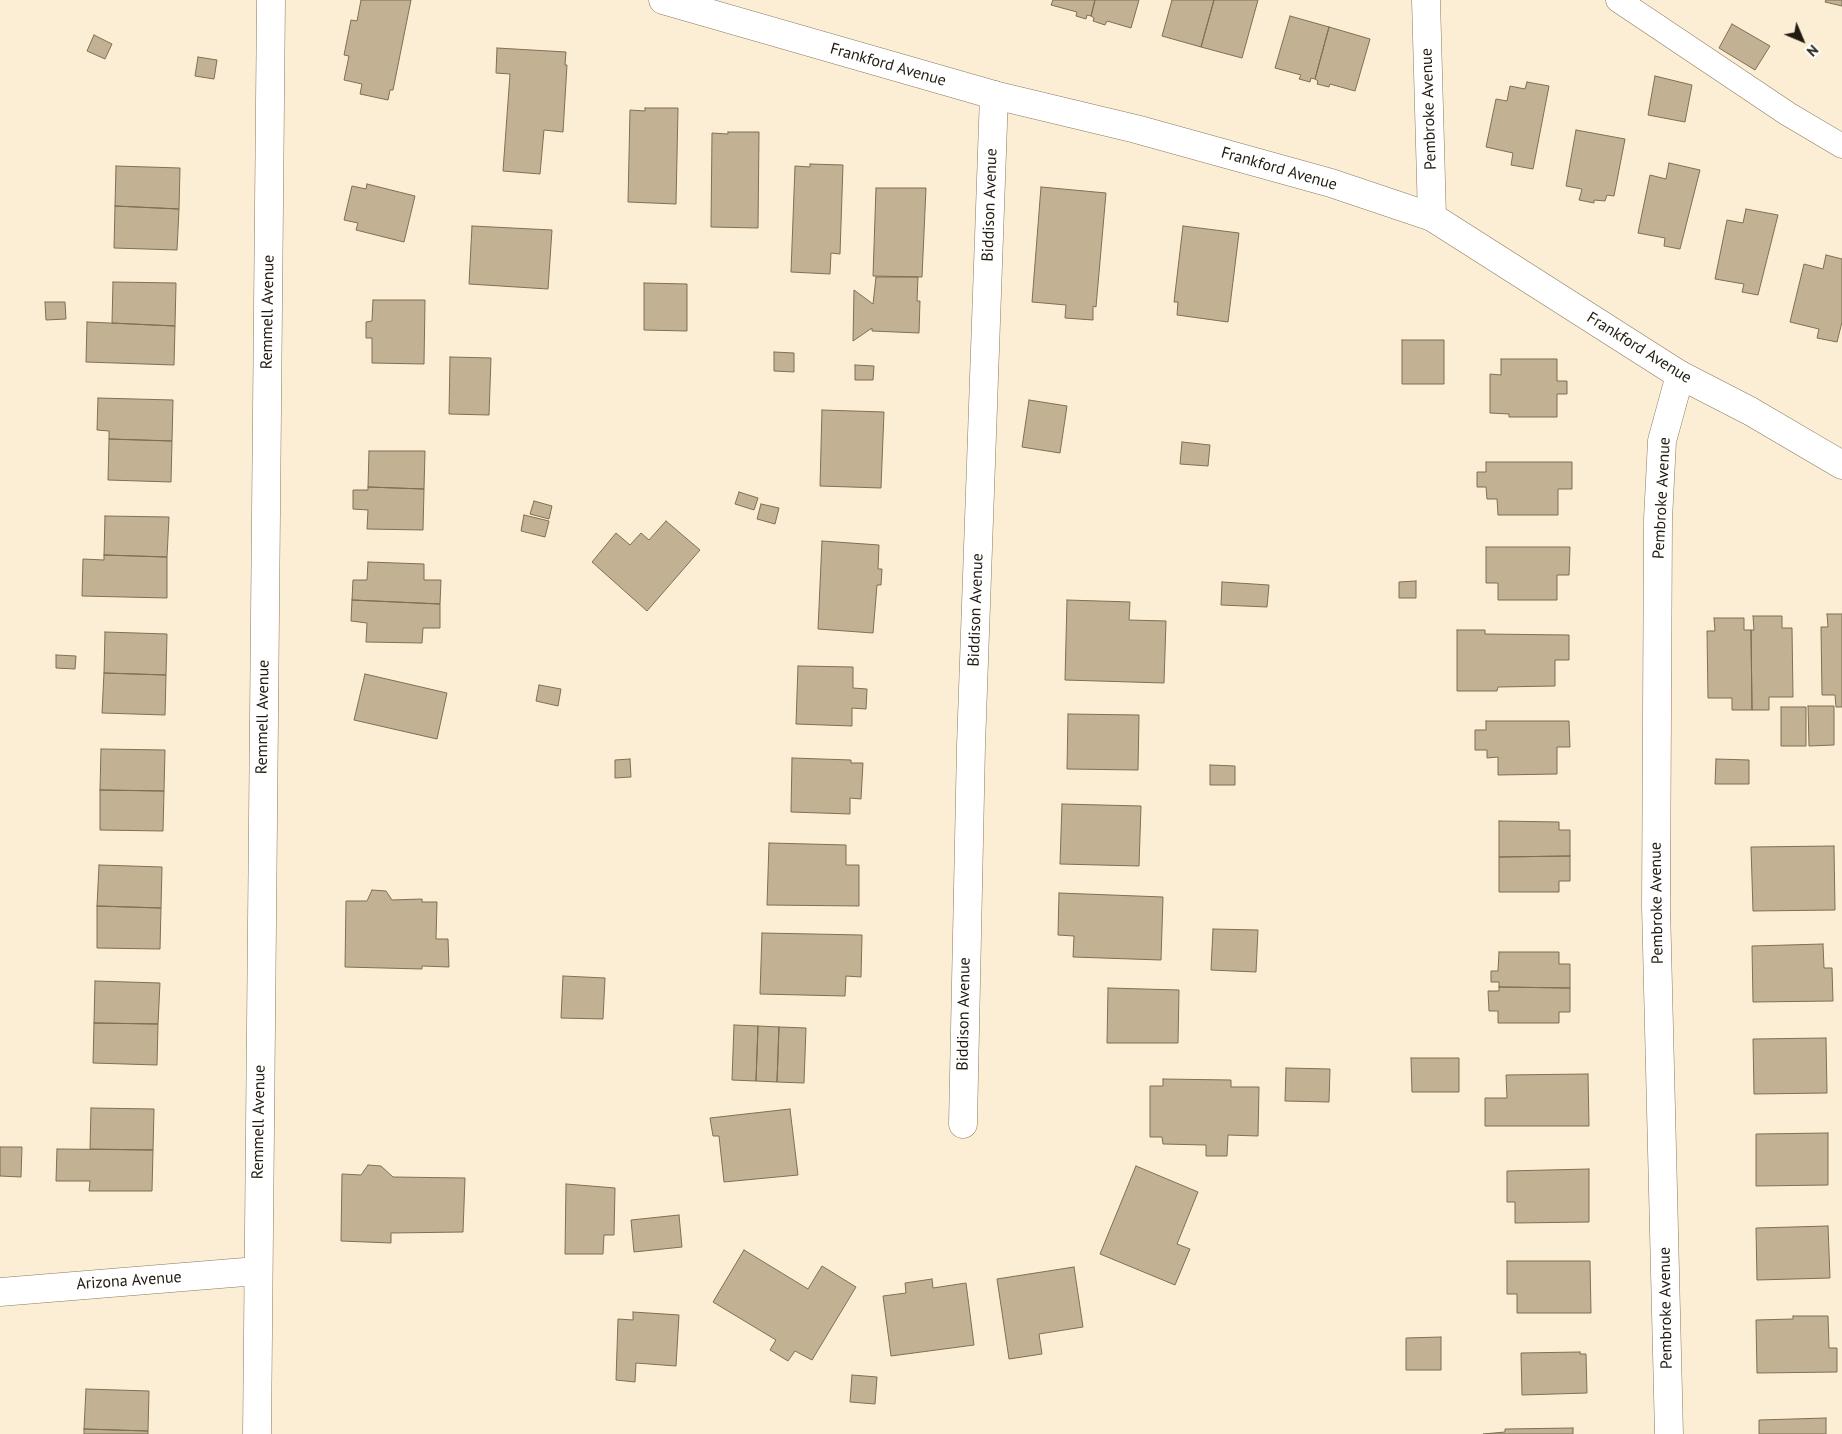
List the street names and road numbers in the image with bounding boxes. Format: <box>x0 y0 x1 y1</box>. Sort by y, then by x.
street label: Frankford Avenue <box>828 39 948 91</box>
street label: Pembroke Avenue <box>1417 48 1441 170</box>
street label: Frankford Avenue <box>1219 143 1339 195</box>
street label: Biddison Avenue <box>978 148 1002 262</box>
street label: Remmell Avenue <box>257 255 279 369</box>
street label: Frankford Avenue <box>1583 308 1695 388</box>
street label: Pembroke Avenue <box>1649 437 1675 559</box>
street label: Biddison Avenue <box>964 553 988 667</box>
street label: Remmell Avenue <box>252 660 274 774</box>
street label: Pembroke Avenue <box>1646 842 1668 964</box>
street label: Biddison Avenue <box>953 957 975 1071</box>
street label: Remmell Avenue <box>248 1065 270 1179</box>
street label: Pembroke Avenue <box>1655 1247 1677 1369</box>
street label: Arizona Avenue <box>76 1268 182 1294</box>

